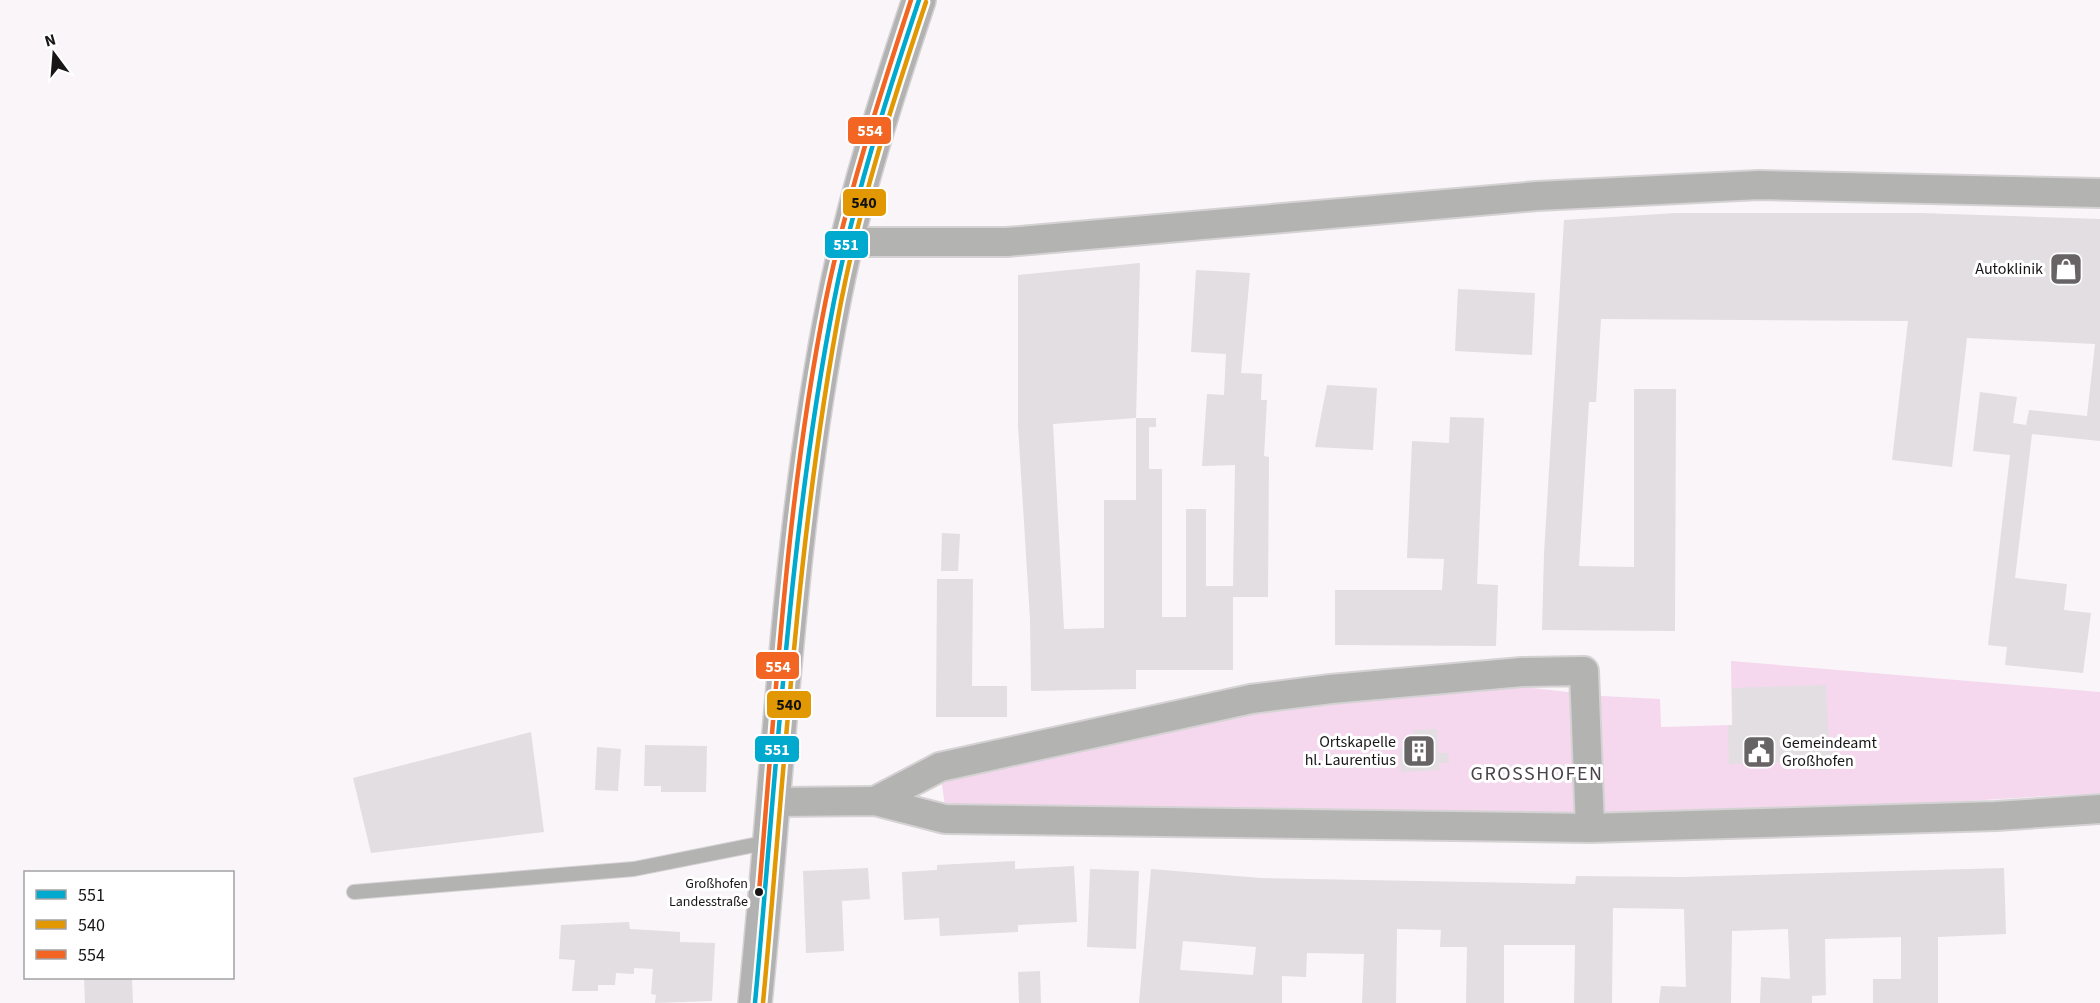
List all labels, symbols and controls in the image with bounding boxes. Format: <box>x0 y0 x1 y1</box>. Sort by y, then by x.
north arrow <box>24 24 84 84</box>
text: N <box>42 29 58 53</box>
line badge: 554 <box>847 116 892 145</box>
text: 554 <box>857 120 883 142</box>
line badge: 540 <box>842 188 887 217</box>
text: 540 <box>851 192 877 214</box>
line badge: 551 <box>824 230 869 259</box>
text: 551 <box>833 234 859 256</box>
shop icon: Autoklinik <box>2048 251 2084 287</box>
place label: Autoklinik <box>1975 258 2043 280</box>
line badge: 554 <box>755 651 800 680</box>
text: 554 <box>765 656 791 678</box>
line badge: 540 <box>766 690 812 719</box>
text: 540 <box>776 694 802 716</box>
place label: Ortskapelle hl. Laurentius <box>1305 731 1396 771</box>
place label: Gemeindeamt Großhofen <box>1782 732 1878 772</box>
building icon: Ortskapelle hl. Laurentius <box>1401 733 1437 769</box>
public building icon: Gemeindeamt Großhofen <box>1741 734 1777 770</box>
line badge: 551 <box>754 735 800 763</box>
text: 551 <box>764 739 790 761</box>
district label: GROSSHOFEN <box>1471 760 1603 788</box>
legend <box>24 871 234 979</box>
place label: Großhofen Landesstraße <box>669 874 748 912</box>
text: 551 <box>78 883 105 908</box>
marker: Großhofen Landesstraße <box>753 886 765 898</box>
text: 540 <box>78 913 105 938</box>
text: 554 <box>78 943 105 968</box>

